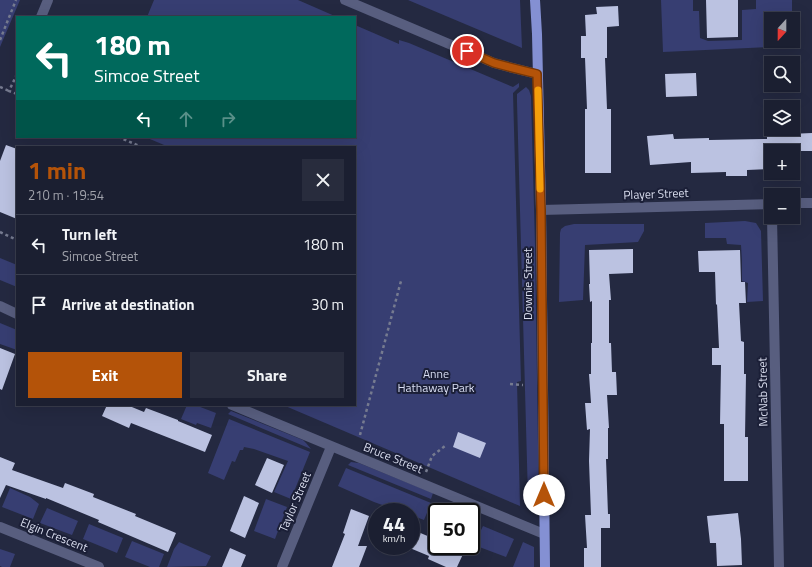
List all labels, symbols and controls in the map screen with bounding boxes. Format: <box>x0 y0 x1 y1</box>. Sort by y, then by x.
north arrow <box>764 12 800 48</box>
map controls <box>764 12 800 224</box>
text: 180 m <box>94 23 171 66</box>
icon: left <box>28 32 80 84</box>
pin <box>450 34 484 68</box>
icon: arrive <box>456 40 478 62</box>
button: search <box>764 56 800 92</box>
text: Simcoe Street <box>94 62 199 89</box>
button: layers <box>764 100 800 136</box>
icon: left <box>133 108 155 130</box>
icon: ahead <box>175 108 197 130</box>
icon: right <box>217 108 239 130</box>
button: + <box>764 144 800 180</box>
text: 1 min <box>28 152 86 188</box>
button: close <box>302 159 344 201</box>
street label: Player Street <box>623 183 690 204</box>
text: 210 m · 19:54 <box>28 185 104 205</box>
button: − <box>764 188 800 224</box>
text: Turn left <box>62 223 117 246</box>
text: 180 m <box>303 233 344 256</box>
icon: left <box>28 234 50 256</box>
text: Simcoe Street <box>62 246 138 266</box>
street label: Downie Street <box>518 247 537 320</box>
text: Arrive at destination <box>62 293 195 316</box>
text: 30 m <box>311 293 344 316</box>
icon: arrive <box>28 294 50 316</box>
button: Exit <box>28 352 182 398</box>
button: Share <box>190 352 344 398</box>
street label: McNab Street <box>752 356 773 427</box>
park label: Anne Hathaway Park <box>397 364 475 397</box>
street label: Bruce Street <box>361 437 427 478</box>
street label: Taylor Street <box>273 468 316 535</box>
position arrow <box>523 474 565 516</box>
speed limit sign: 50 <box>428 503 480 555</box>
text: 44 <box>383 508 405 539</box>
street label: Elgin Crescent <box>18 512 92 557</box>
text: km/h <box>383 531 405 546</box>

